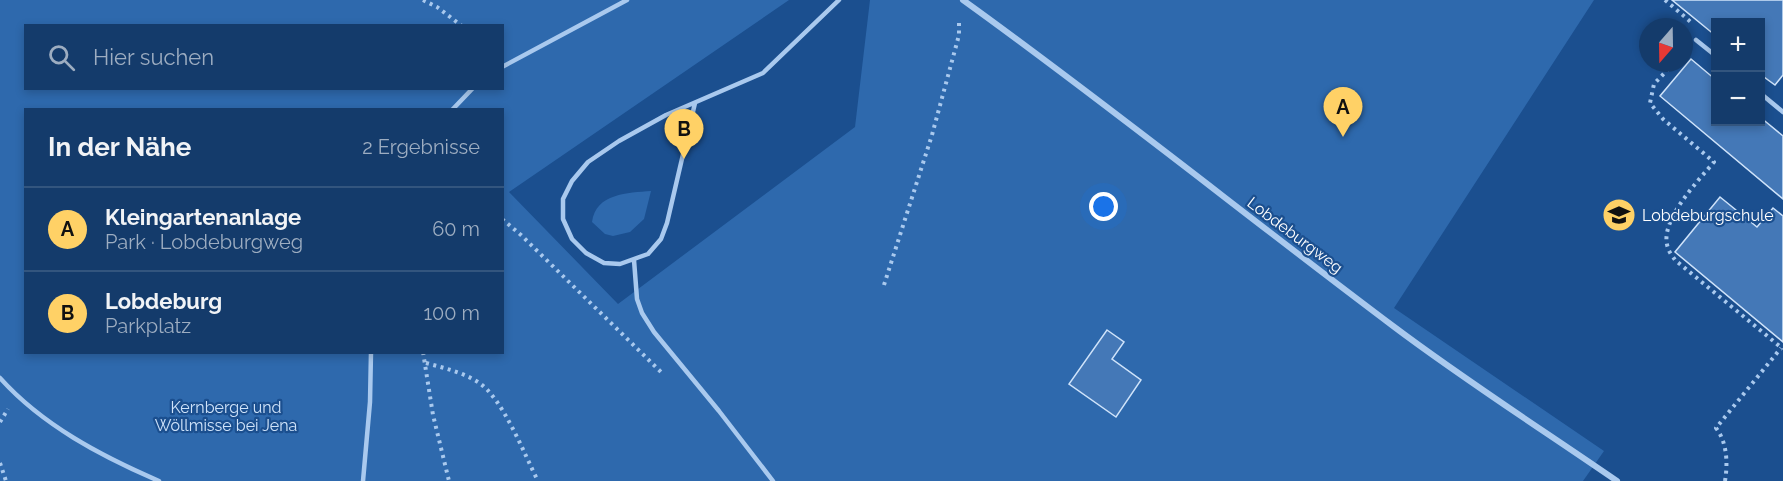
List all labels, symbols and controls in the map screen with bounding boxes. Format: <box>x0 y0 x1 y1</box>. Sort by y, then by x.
north arrow <box>1639 18 1693 72</box>
map controls <box>1711 18 1765 126</box>
button: + <box>1711 18 1765 72</box>
search box <box>24 24 504 90</box>
icon: search <box>45 41 78 74</box>
text: Hier suchen <box>93 44 214 70</box>
button: − <box>1711 72 1765 126</box>
pin: A <box>1324 88 1362 137</box>
pin: B <box>664 110 704 159</box>
text: In der Nähe <box>48 132 191 162</box>
text: 2 Ergebnisse <box>362 135 480 159</box>
your location <box>1089 192 1118 221</box>
street label: Lobdeburgweg <box>1244 193 1346 277</box>
school or university icon: Lobdeburgschule <box>1601 197 1637 233</box>
text: Kleingartenanlage <box>105 204 301 230</box>
place label: Lobdeburgschule <box>1642 206 1774 225</box>
text: A <box>61 217 74 241</box>
text: 60 m <box>432 217 480 241</box>
text: Park · Lobdeburgweg <box>105 230 303 254</box>
text: Lobdeburg <box>105 288 222 314</box>
text: B <box>61 301 74 325</box>
text: 100 m <box>423 301 480 325</box>
text: Parkplatz <box>105 314 191 338</box>
park label: Kernberge und Wöllmisse bei Jena <box>155 398 297 435</box>

